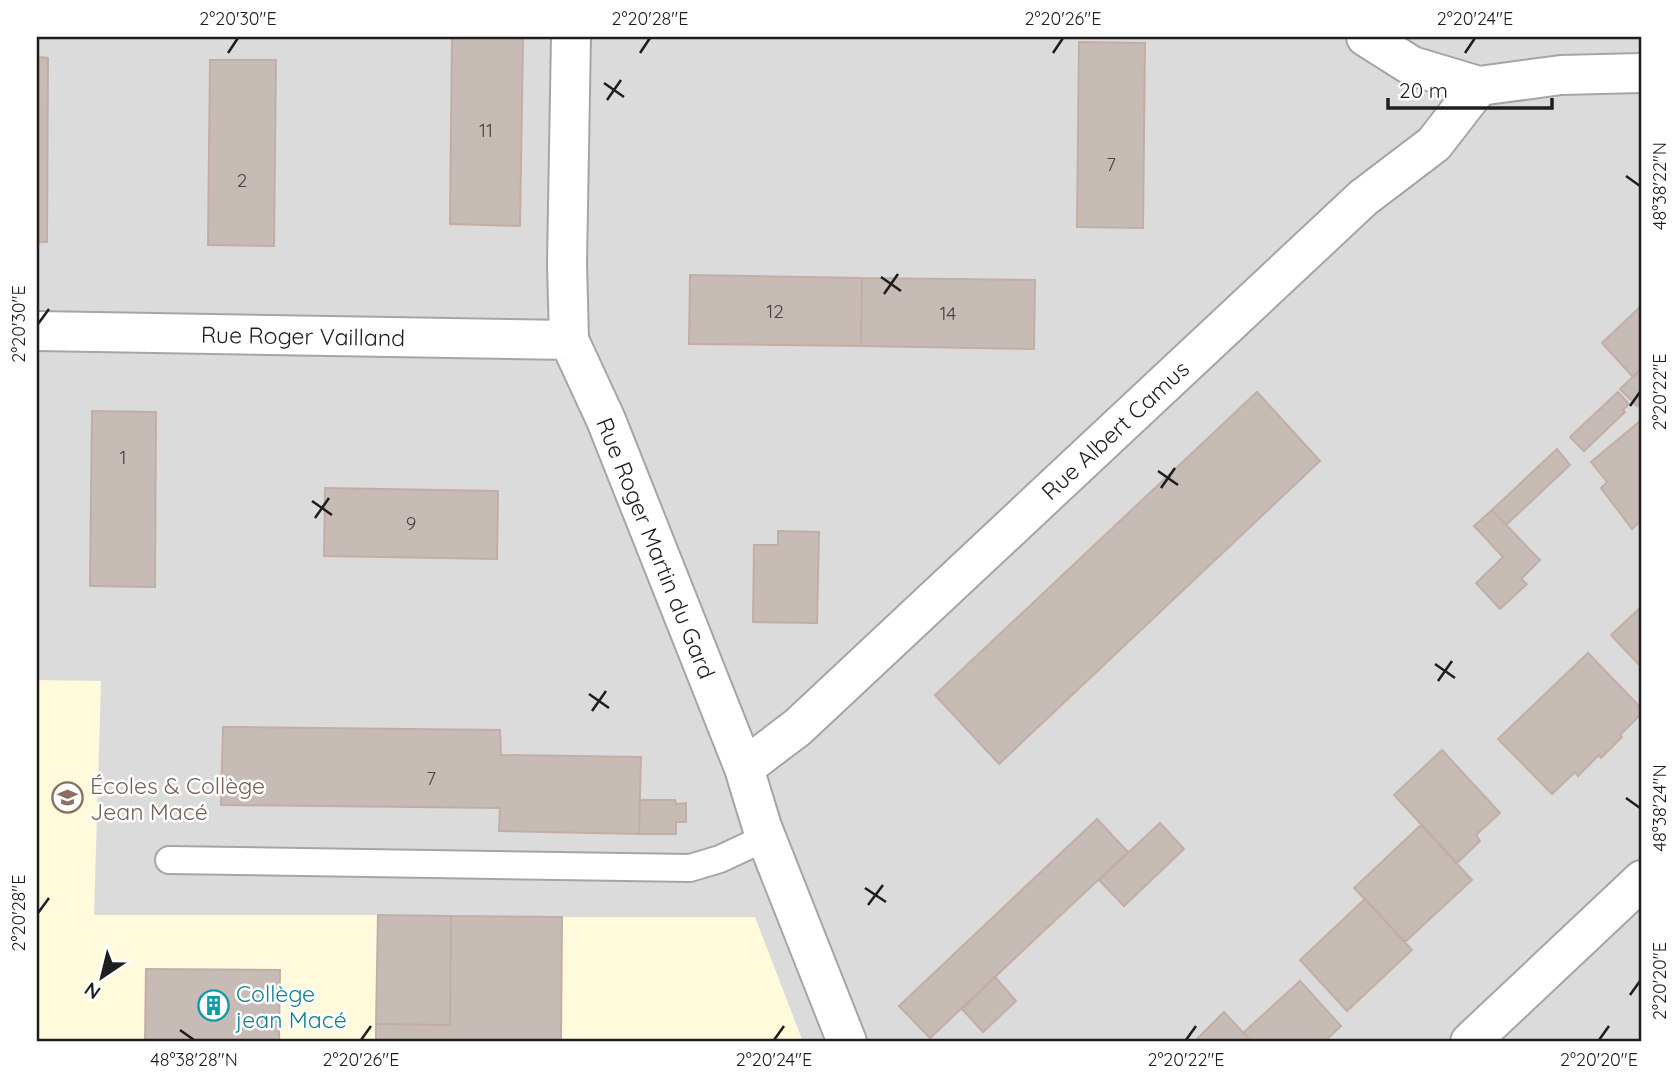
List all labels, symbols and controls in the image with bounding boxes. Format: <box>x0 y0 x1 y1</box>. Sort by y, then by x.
text: 2°20'30"E <box>199 7 277 30</box>
text: 2°20'28"E <box>612 7 688 30</box>
text: 2°20'26"E <box>1025 7 1101 30</box>
text: 2°20'24"E <box>1437 7 1513 30</box>
scale bar <box>1388 66 1553 110</box>
text: 20 m <box>1399 77 1448 103</box>
house number: 11 <box>479 118 493 142</box>
text: 48°38'22"N <box>1648 142 1671 230</box>
house number: 7 <box>1106 152 1116 176</box>
house number: 2 <box>237 168 247 192</box>
text: 2°20'30"E <box>7 285 30 363</box>
house number: 12 <box>766 299 784 323</box>
house number: 14 <box>940 301 956 325</box>
street label: Rue Roger Vailland <box>201 320 405 352</box>
text: 2°20'22"E <box>1648 353 1671 431</box>
street label: Rue Albert Camus <box>1035 354 1195 506</box>
street label: Rue Roger Martin du Gard <box>590 413 722 683</box>
house number: 1 <box>119 445 127 469</box>
house number: 9 <box>406 511 416 535</box>
text: 48°38'24"N <box>1648 765 1671 852</box>
house number: 7 <box>426 766 436 790</box>
place label: Écoles & Collège Jean Macé <box>90 771 265 826</box>
school or university icon: Écoles & Collège Jean Macé <box>50 781 84 815</box>
text: 2°20'28"E <box>7 875 30 951</box>
north arrow <box>66 942 136 1012</box>
text: 2°20'20"E <box>1648 942 1671 1020</box>
text: N <box>80 977 105 1005</box>
place label: Collège jean Macé <box>235 979 347 1034</box>
building icon: Collège jean Macé <box>196 989 230 1023</box>
text: 48°38'28"N <box>150 1048 238 1071</box>
text: 2°20'26"E <box>323 1048 399 1071</box>
text: 2°20'24"E <box>736 1048 812 1071</box>
text: 2°20'22"E <box>1147 1048 1225 1071</box>
text: 2°20'20"E <box>1560 1048 1638 1071</box>

